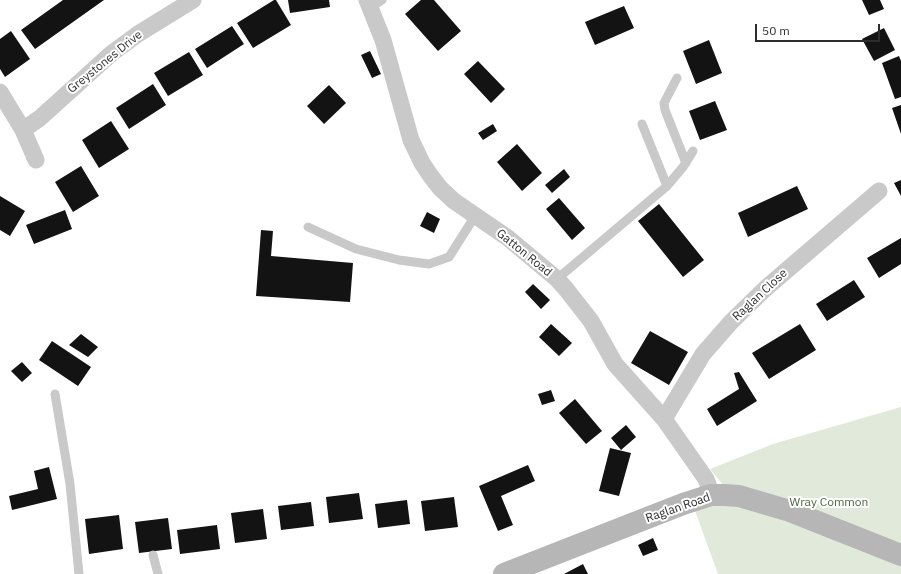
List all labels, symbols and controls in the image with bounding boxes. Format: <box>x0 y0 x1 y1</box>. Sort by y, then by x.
scale bar <box>757 16 882 42</box>
text: 50 m <box>762 23 790 38</box>
street label: Greystones Drive <box>65 28 145 96</box>
street label: Gatton Road <box>493 226 555 280</box>
street label: Raglan Close <box>730 266 790 324</box>
street label: Raglan Road <box>644 490 712 526</box>
park label: Wray Common <box>790 496 868 510</box>

